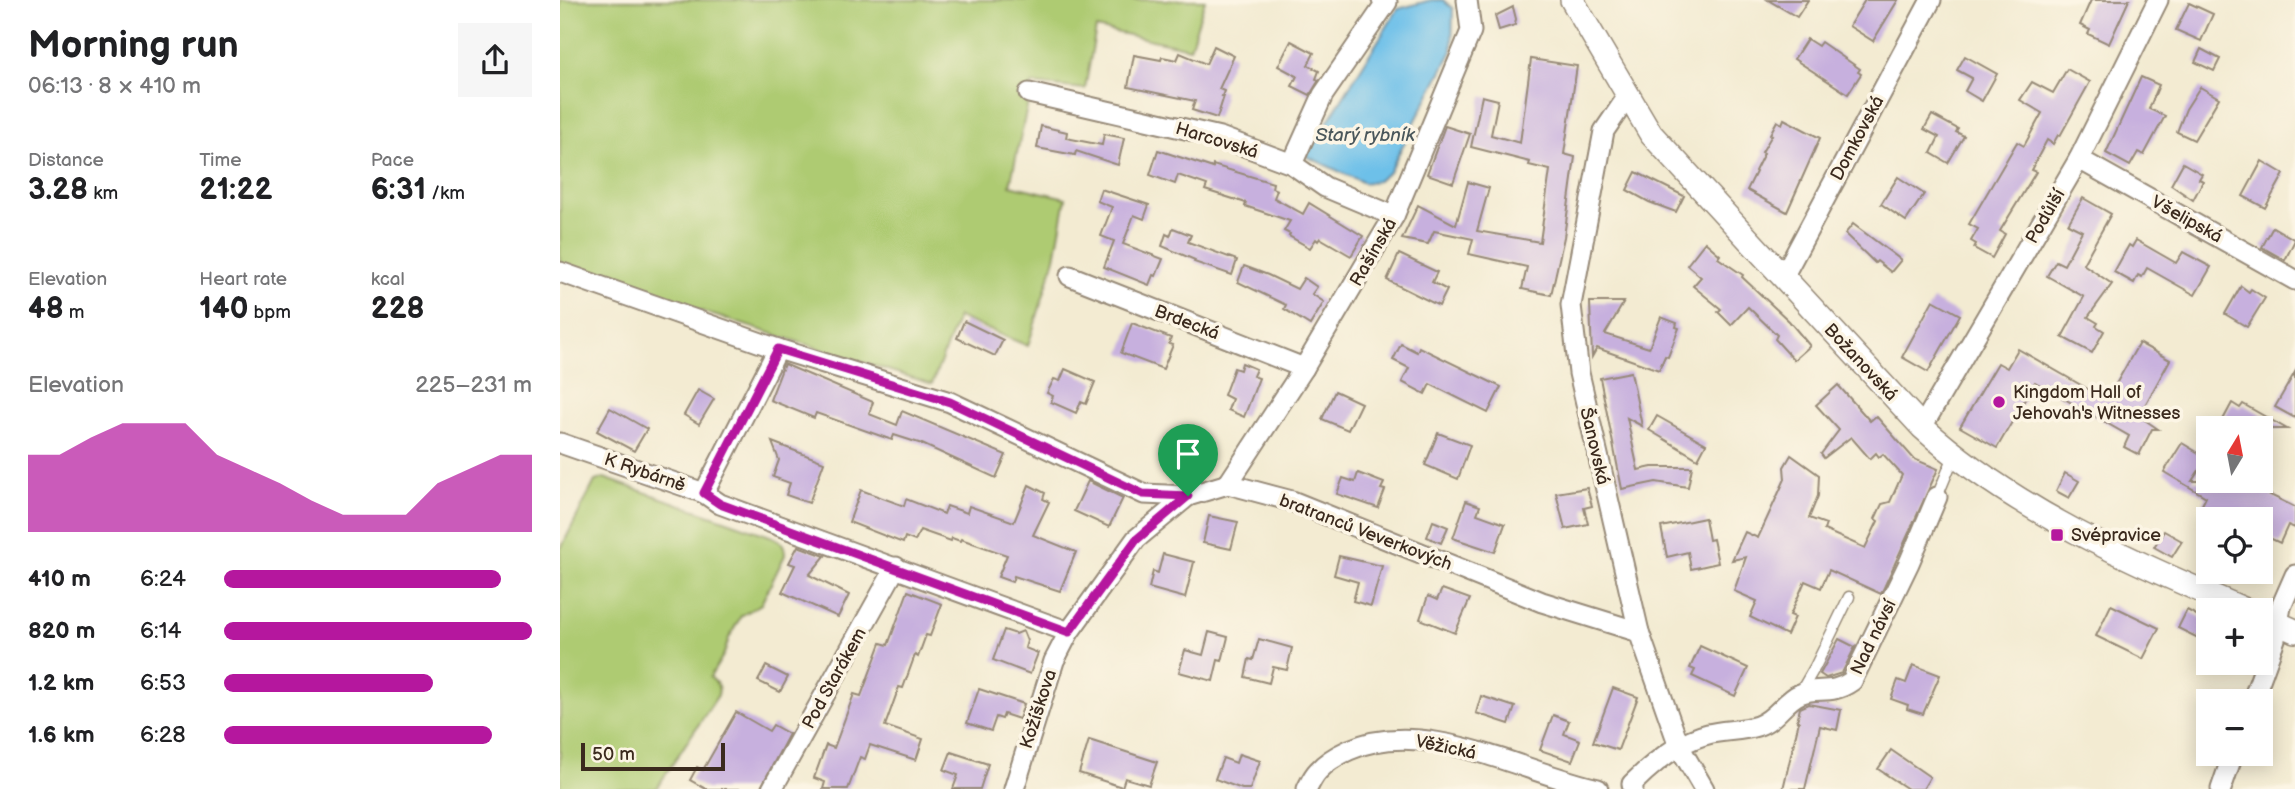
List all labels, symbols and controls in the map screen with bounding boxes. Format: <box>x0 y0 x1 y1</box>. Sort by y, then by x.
text: Morning run <box>28 23 239 68</box>
button: share <box>458 23 532 97</box>
text: 06:13 · 8 × 410 m <box>28 72 201 100</box>
street label: Domkovská <box>1826 92 1889 184</box>
street label: Harcovská <box>1173 118 1261 163</box>
water label: Starý rybník <box>1315 124 1415 147</box>
text: Distance <box>28 149 104 172</box>
text: Time <box>199 149 241 172</box>
text: Pace <box>371 149 414 172</box>
text: 3.28 <box>28 172 88 208</box>
text: 21:22 <box>199 172 272 208</box>
text: 6:31 <box>371 172 426 208</box>
text: km <box>88 182 118 205</box>
text: /km <box>426 182 465 205</box>
street label: Podůlší <box>2021 185 2070 247</box>
street label: Všelipská <box>2148 191 2226 248</box>
street label: Rašínská <box>1346 215 1401 290</box>
text: Elevation <box>28 268 107 291</box>
text: Heart rate <box>199 268 287 291</box>
text: kcal <box>371 268 405 291</box>
text: 48 <box>28 291 64 327</box>
text: 140 <box>199 291 248 327</box>
text: 228 <box>371 291 425 327</box>
text: m <box>64 301 85 324</box>
text: bpm <box>248 301 291 324</box>
street label: Brdecká <box>1151 301 1222 344</box>
street label: Božanovská <box>1820 319 1902 405</box>
text: Elevation <box>28 371 124 399</box>
text: 225–231 m <box>415 371 532 399</box>
place label: Kingdom Hall of Jehovah's Witnesses <box>2013 382 2180 424</box>
marker: Kingdom Hall of Jehovah's Witnesses <box>1991 394 2007 410</box>
street label: Šanovská <box>1575 405 1615 487</box>
north arrow <box>2196 416 2273 494</box>
map controls <box>2196 416 2273 766</box>
pin <box>1158 424 1218 496</box>
icon: arrive <box>1169 435 1207 473</box>
street label: K Rybárně <box>601 449 688 496</box>
street label: bratranců Veverkových <box>1277 490 1455 575</box>
button: locate <box>2196 507 2273 584</box>
place label: Svépravice <box>2071 525 2161 546</box>
marker: Svépravice <box>2049 527 2065 543</box>
text: 410 m <box>28 565 91 593</box>
text: 6:24 <box>140 565 186 593</box>
street label: Nad návsí <box>1846 596 1901 678</box>
button: + <box>2196 598 2273 675</box>
text: 820 m <box>28 617 95 645</box>
text: 6:14 <box>140 617 182 645</box>
street label: Pod Starákem <box>798 624 871 732</box>
street label: Kožíškova <box>1016 667 1061 751</box>
text: 1.2 km <box>28 669 94 697</box>
text: 6:53 <box>140 669 186 697</box>
button: − <box>2196 689 2273 766</box>
text: 1.6 km <box>28 721 95 749</box>
text: 6:28 <box>140 721 186 749</box>
street label: Věžická <box>1414 731 1478 764</box>
scale bar <box>581 740 724 772</box>
text: 50 m <box>592 743 635 766</box>

